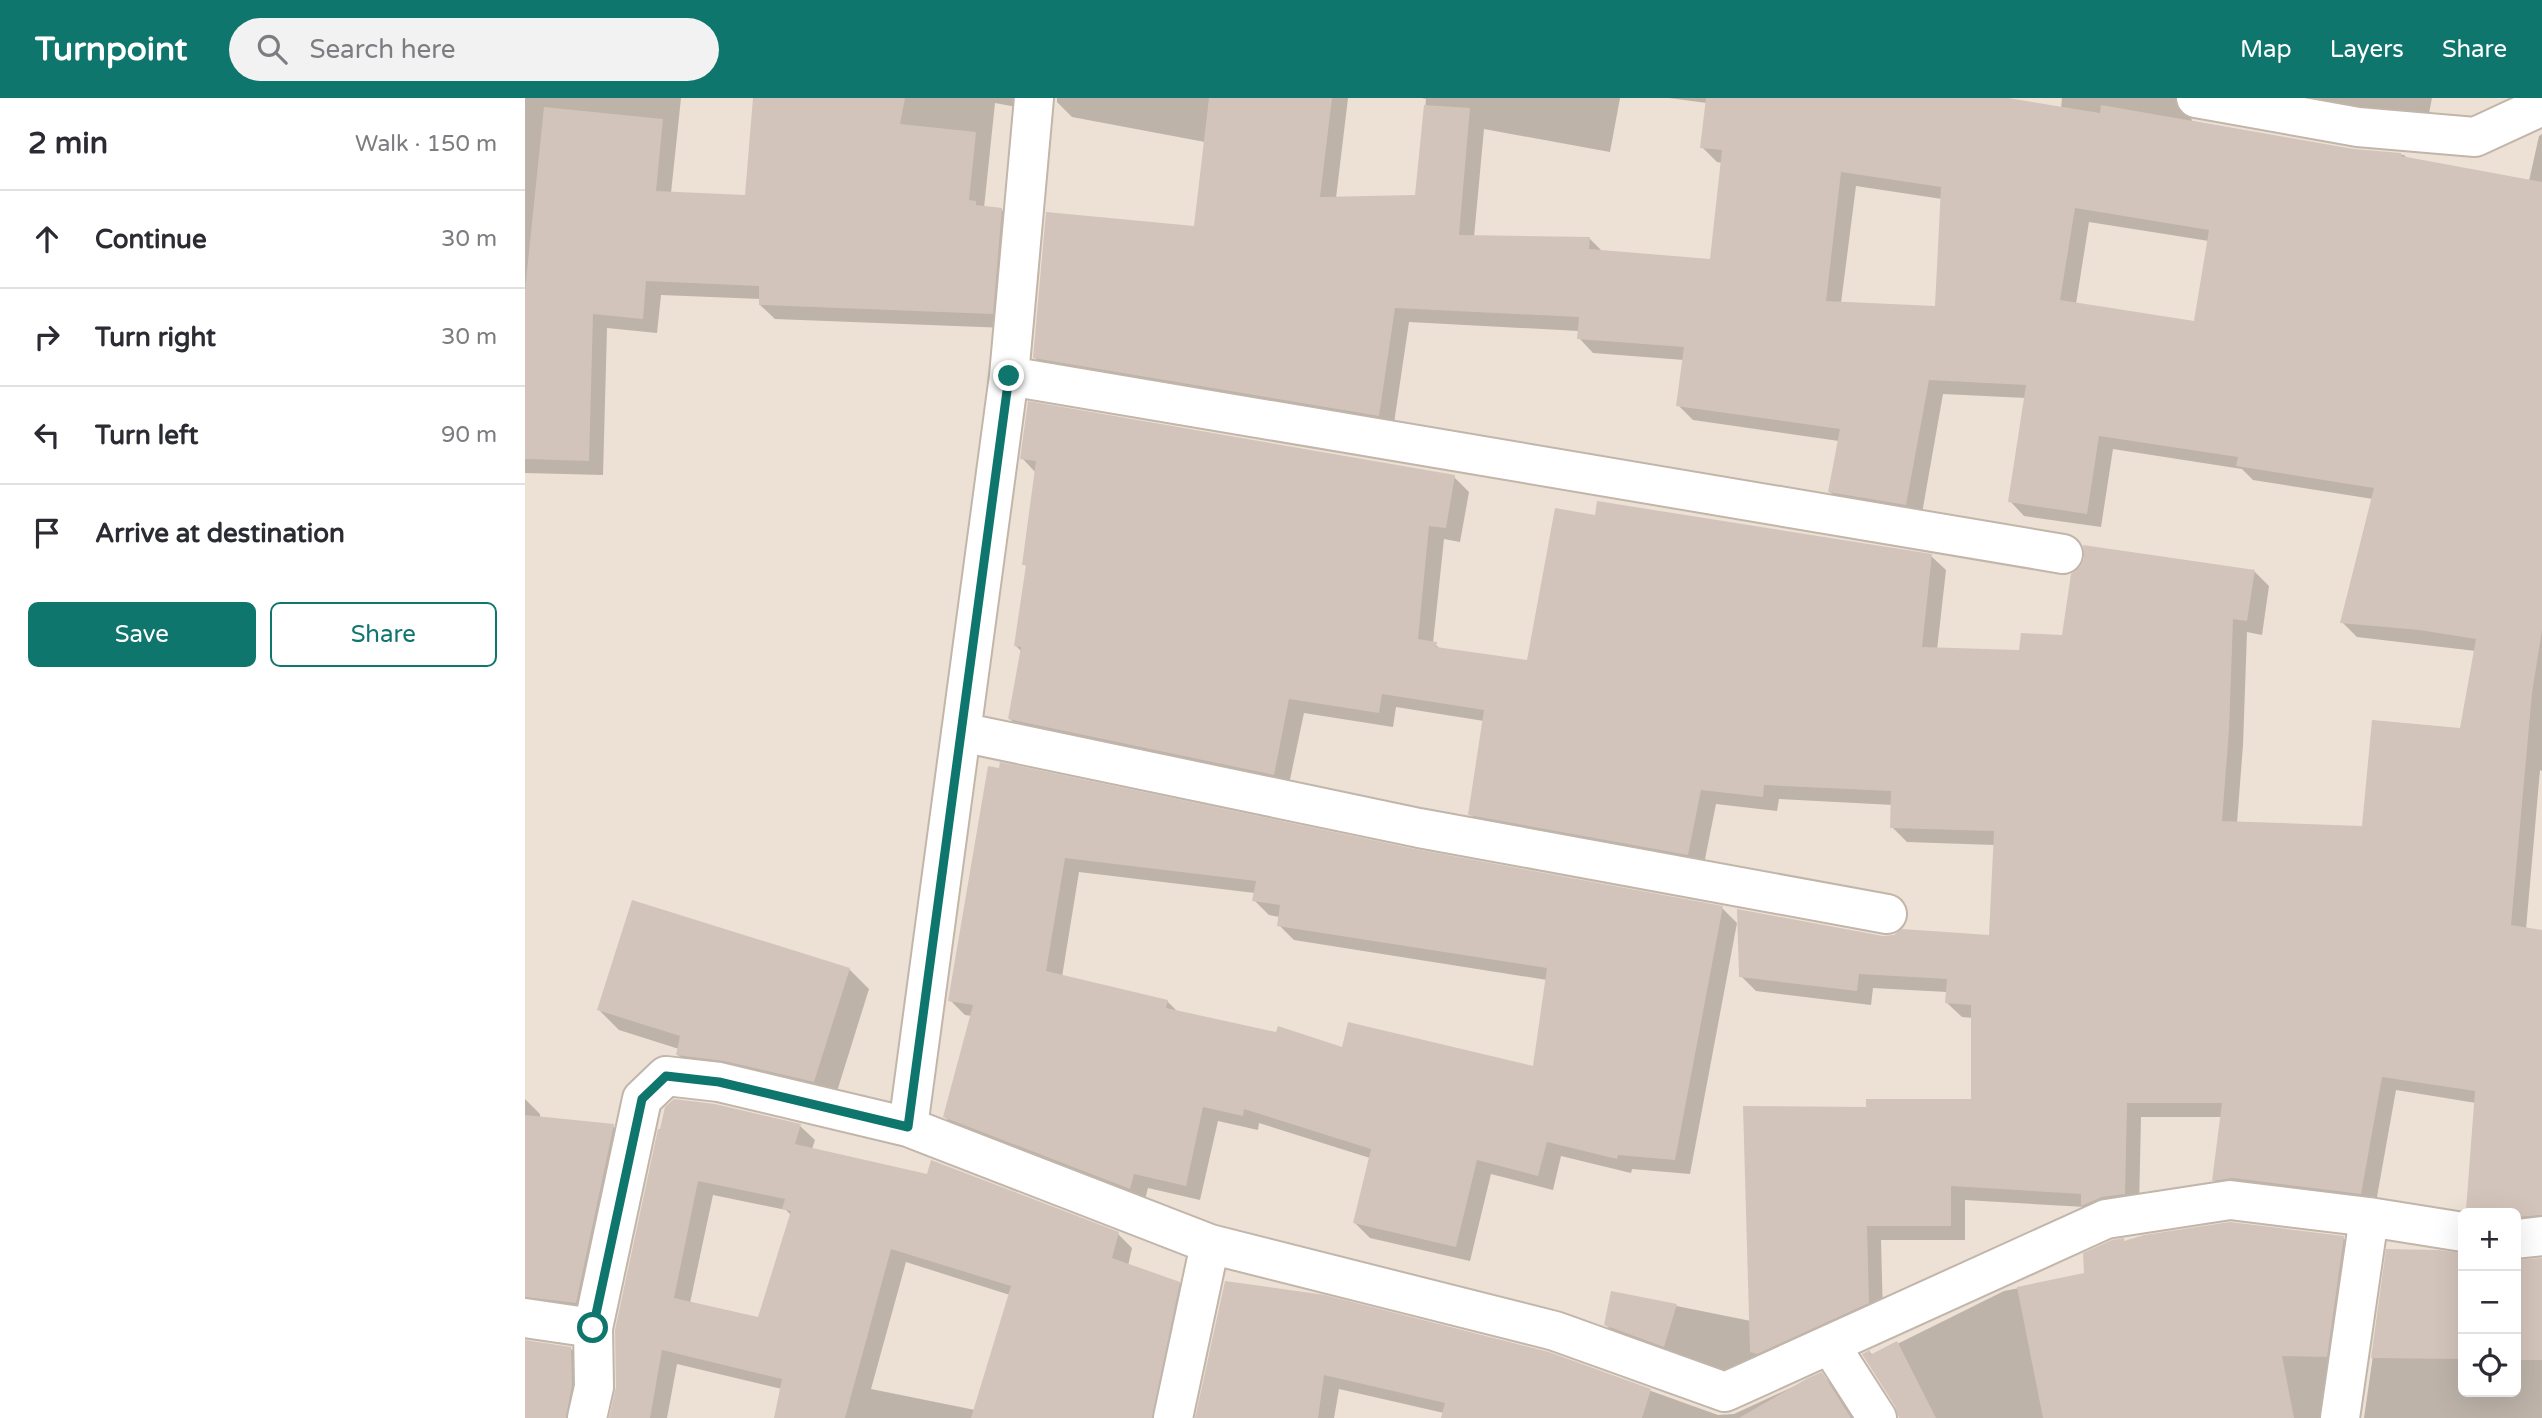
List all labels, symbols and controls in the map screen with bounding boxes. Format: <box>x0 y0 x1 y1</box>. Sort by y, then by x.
search box <box>229 18 719 81</box>
text: Turnpoint <box>35 30 187 69</box>
icon: search <box>253 30 291 68</box>
text: Search here <box>309 34 456 65</box>
text: Map <box>2240 35 2292 64</box>
text: Layers <box>2330 35 2404 64</box>
text: Share <box>2442 35 2507 64</box>
text: 2 min <box>28 125 108 162</box>
text: Walk · 150 m <box>355 130 497 158</box>
icon: ahead <box>28 220 66 258</box>
text: Continue <box>95 224 207 255</box>
text: 30 m <box>441 225 497 253</box>
icon: right <box>28 318 66 356</box>
text: Turn right <box>95 322 216 353</box>
text: 30 m <box>441 323 497 351</box>
route end <box>993 360 1024 391</box>
icon: left <box>28 416 66 454</box>
text: Turn left <box>95 420 198 451</box>
text: 90 m <box>441 421 497 449</box>
icon: arrive <box>28 514 66 552</box>
text: Arrive at destination <box>95 518 345 549</box>
button: Save <box>28 602 256 667</box>
button: Share <box>270 602 497 667</box>
map controls <box>2458 1208 2521 1397</box>
button: + <box>2458 1208 2521 1271</box>
button: − <box>2458 1271 2521 1334</box>
route start <box>577 1312 608 1343</box>
button: locate <box>2458 1334 2521 1397</box>

